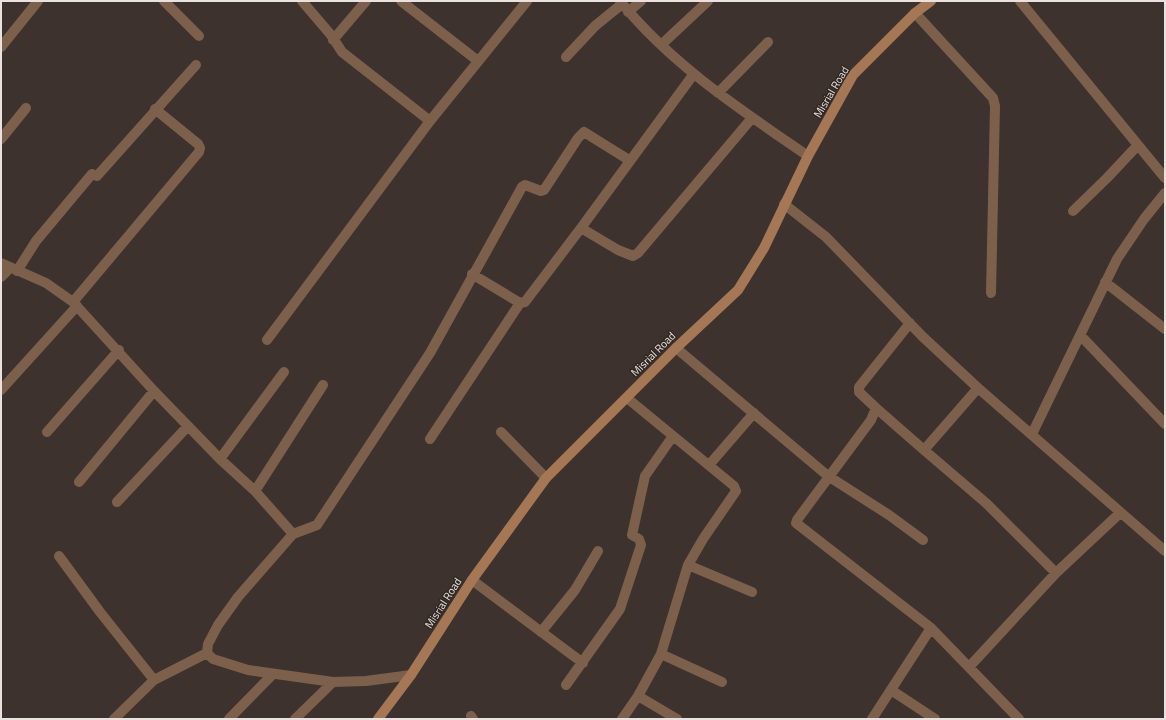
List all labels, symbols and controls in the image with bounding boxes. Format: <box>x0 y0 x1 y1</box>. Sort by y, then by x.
street label: Misrial Road <box>809 63 853 121</box>
street label: Misrial Road <box>627 328 679 380</box>
street label: Misrial Road <box>421 574 465 631</box>

